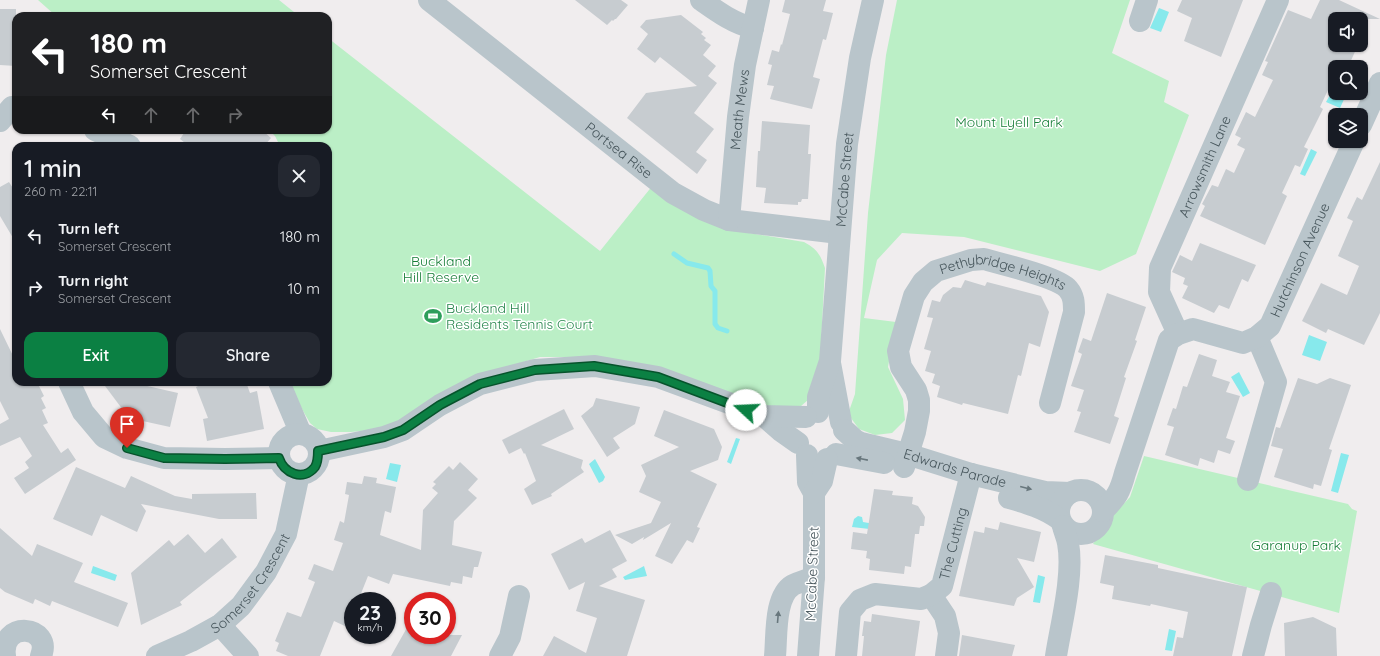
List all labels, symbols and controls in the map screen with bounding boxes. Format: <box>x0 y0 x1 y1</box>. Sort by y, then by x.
map controls <box>1328 12 1368 148</box>
button: sound <box>1328 12 1368 52</box>
text: 180 m <box>90 25 167 60</box>
icon: left <box>24 28 76 80</box>
text: Somerset Crescent <box>90 60 247 83</box>
button: search <box>1328 60 1368 100</box>
street label: Meath Mews <box>726 68 753 151</box>
icon: left <box>98 104 120 126</box>
icon: ahead <box>140 104 162 126</box>
icon: ahead <box>182 104 204 126</box>
icon: right <box>224 104 246 126</box>
button: layers <box>1328 108 1368 148</box>
park label: Mount Lyell Park <box>955 113 1063 131</box>
street label: Arrowsmith Lane <box>1174 113 1235 220</box>
street label: Portsea Rise <box>582 118 656 182</box>
street label: McCabe Street <box>832 131 858 228</box>
text: 1 min <box>24 153 82 183</box>
button: close <box>278 155 320 197</box>
text: 260 m · 22:11 <box>24 183 97 199</box>
street label: Hutchinson Avenue <box>1266 200 1334 320</box>
text: Turn left <box>58 219 120 238</box>
icon: left <box>24 225 46 247</box>
text: 180 m <box>280 227 320 246</box>
text: Somerset Crescent <box>58 238 171 254</box>
street label: Pethybridge Heights <box>937 250 1070 294</box>
park label: Buckland Hill Reserve <box>403 252 479 286</box>
text: Turn right <box>58 271 129 290</box>
icon: right <box>24 277 46 299</box>
text: 10 m <box>288 279 320 298</box>
text: Somerset Crescent <box>58 290 171 306</box>
place label: Buckland Hill Residents Tennis Court <box>446 299 593 333</box>
sports icon: Buckland Hill Residents Tennis Court <box>423 306 443 326</box>
button: Exit <box>24 332 168 378</box>
button: Share <box>176 332 320 378</box>
position arrow <box>725 389 767 431</box>
pin <box>110 407 144 448</box>
icon: arrive <box>116 413 138 435</box>
street label: Edwards Parade <box>901 445 1008 491</box>
one-way arrow <box>856 456 868 462</box>
one-way arrow <box>1020 485 1032 491</box>
street label: The Cutting <box>935 505 971 582</box>
street label: McCabe Street <box>801 526 823 622</box>
street label: Somerset Crescent <box>207 530 294 637</box>
park label: Garanup Park <box>1251 536 1341 554</box>
speed limit sign: 30 <box>404 592 456 644</box>
text: 23 <box>359 600 381 625</box>
one-way arrow <box>775 611 782 623</box>
text: km/h <box>357 621 383 634</box>

